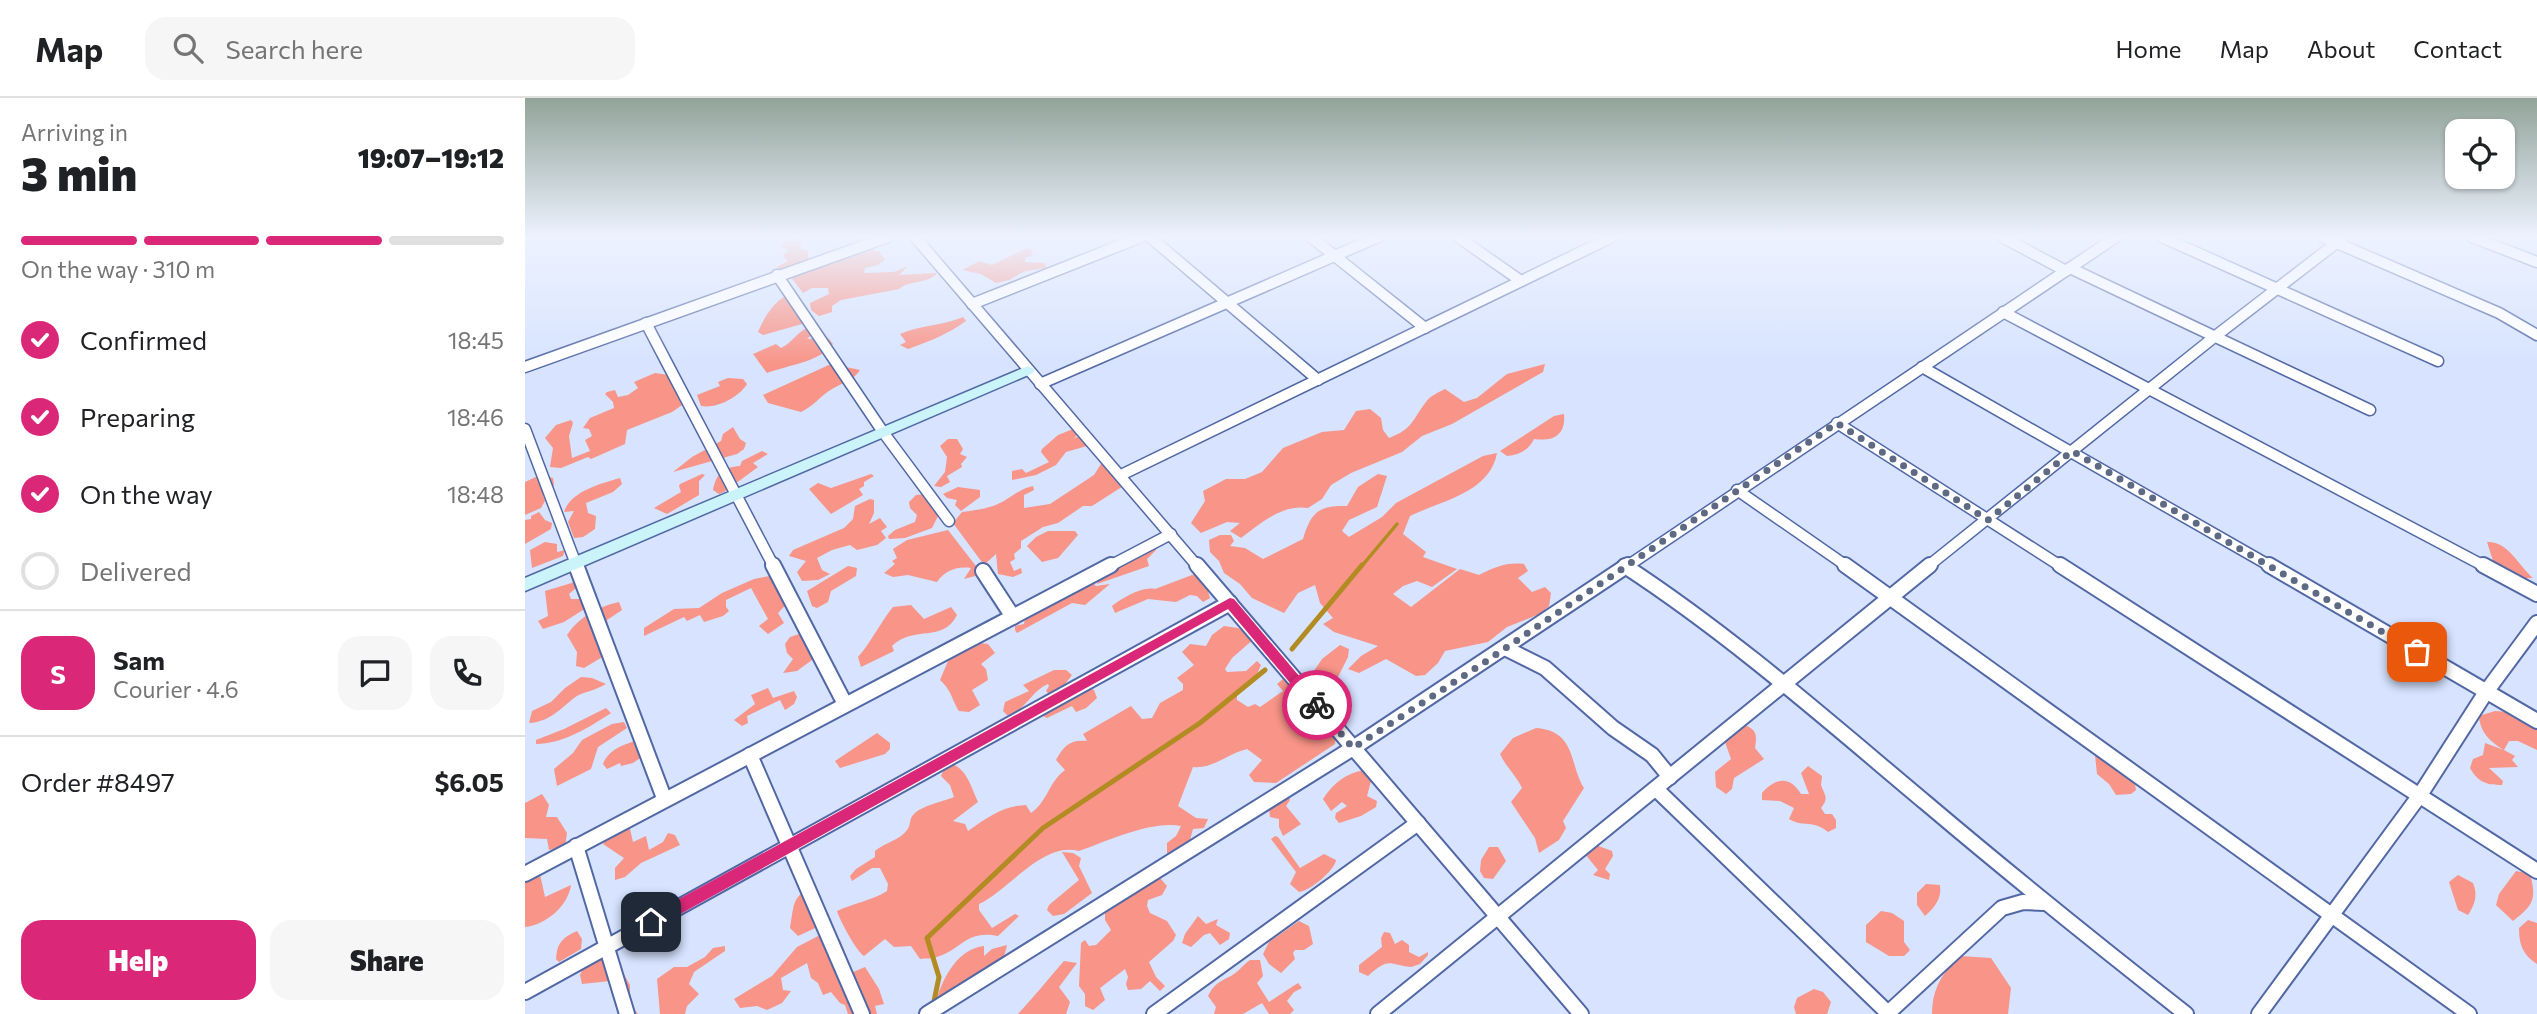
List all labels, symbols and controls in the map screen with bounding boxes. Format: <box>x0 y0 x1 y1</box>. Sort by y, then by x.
search box <box>145 17 635 80</box>
text: Map <box>35 28 103 69</box>
icon: search <box>169 29 207 67</box>
text: Search here <box>225 33 363 64</box>
text: Home <box>2116 34 2182 63</box>
text: Map <box>2220 34 2269 63</box>
text: About <box>2307 34 2375 63</box>
text: Contact <box>2413 34 2502 63</box>
text: Arriving in <box>21 118 128 146</box>
map controls <box>2445 119 2515 189</box>
button: locate <box>2445 119 2515 189</box>
text: 19:07–19:12 <box>358 142 504 173</box>
text: 3 min <box>21 144 137 200</box>
text: On the way · 310 m <box>21 255 215 283</box>
icon: check <box>21 321 59 359</box>
text: Confirmed <box>80 324 207 355</box>
text: 18:45 <box>448 326 504 354</box>
icon: check <box>21 398 59 436</box>
text: Preparing <box>80 401 195 432</box>
text: 18:46 <box>447 403 504 431</box>
icon: check <box>21 475 59 513</box>
text: On the way <box>80 478 213 509</box>
text: 18:48 <box>447 480 504 508</box>
text: Delivered <box>80 555 191 586</box>
pin <box>2387 622 2447 682</box>
icon: bag <box>2398 633 2436 671</box>
button: chat <box>338 636 412 710</box>
button: phone <box>430 636 504 710</box>
text: Sam <box>113 644 165 675</box>
text: S <box>50 658 66 689</box>
courier <box>1282 670 1352 740</box>
text: Courier · 4.6 <box>113 675 239 703</box>
icon: bike <box>1298 686 1336 724</box>
text: Order #8497 <box>21 766 175 797</box>
text: $6.05 <box>434 766 504 797</box>
pin <box>621 892 681 952</box>
icon: home <box>632 903 670 941</box>
button: Help <box>21 920 256 1000</box>
button: Share <box>270 920 504 1000</box>

